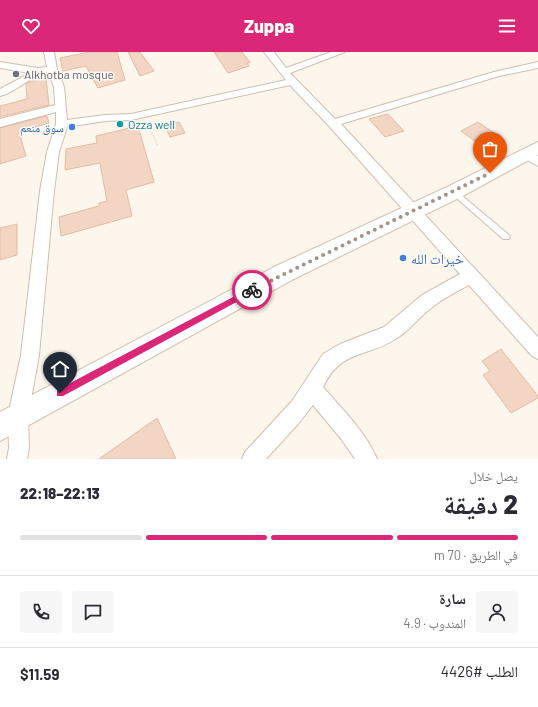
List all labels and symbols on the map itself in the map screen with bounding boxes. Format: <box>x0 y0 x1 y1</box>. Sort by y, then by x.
place label: Alkhotba mosque <box>24 67 114 81</box>
marker: Alkhotba mosque <box>11 69 21 79</box>
place label: Ozza well <box>128 117 175 131</box>
marker: Ozza well <box>115 119 125 129</box>
place label: سوق منعم <box>20 120 64 136</box>
marker: سوق منعم <box>67 122 77 132</box>
pin <box>473 132 507 173</box>
place label: خيرات الله <box>411 250 464 268</box>
marker: خيرات الله <box>398 253 408 263</box>
courier <box>232 270 272 310</box>
pin <box>43 352 77 393</box>

